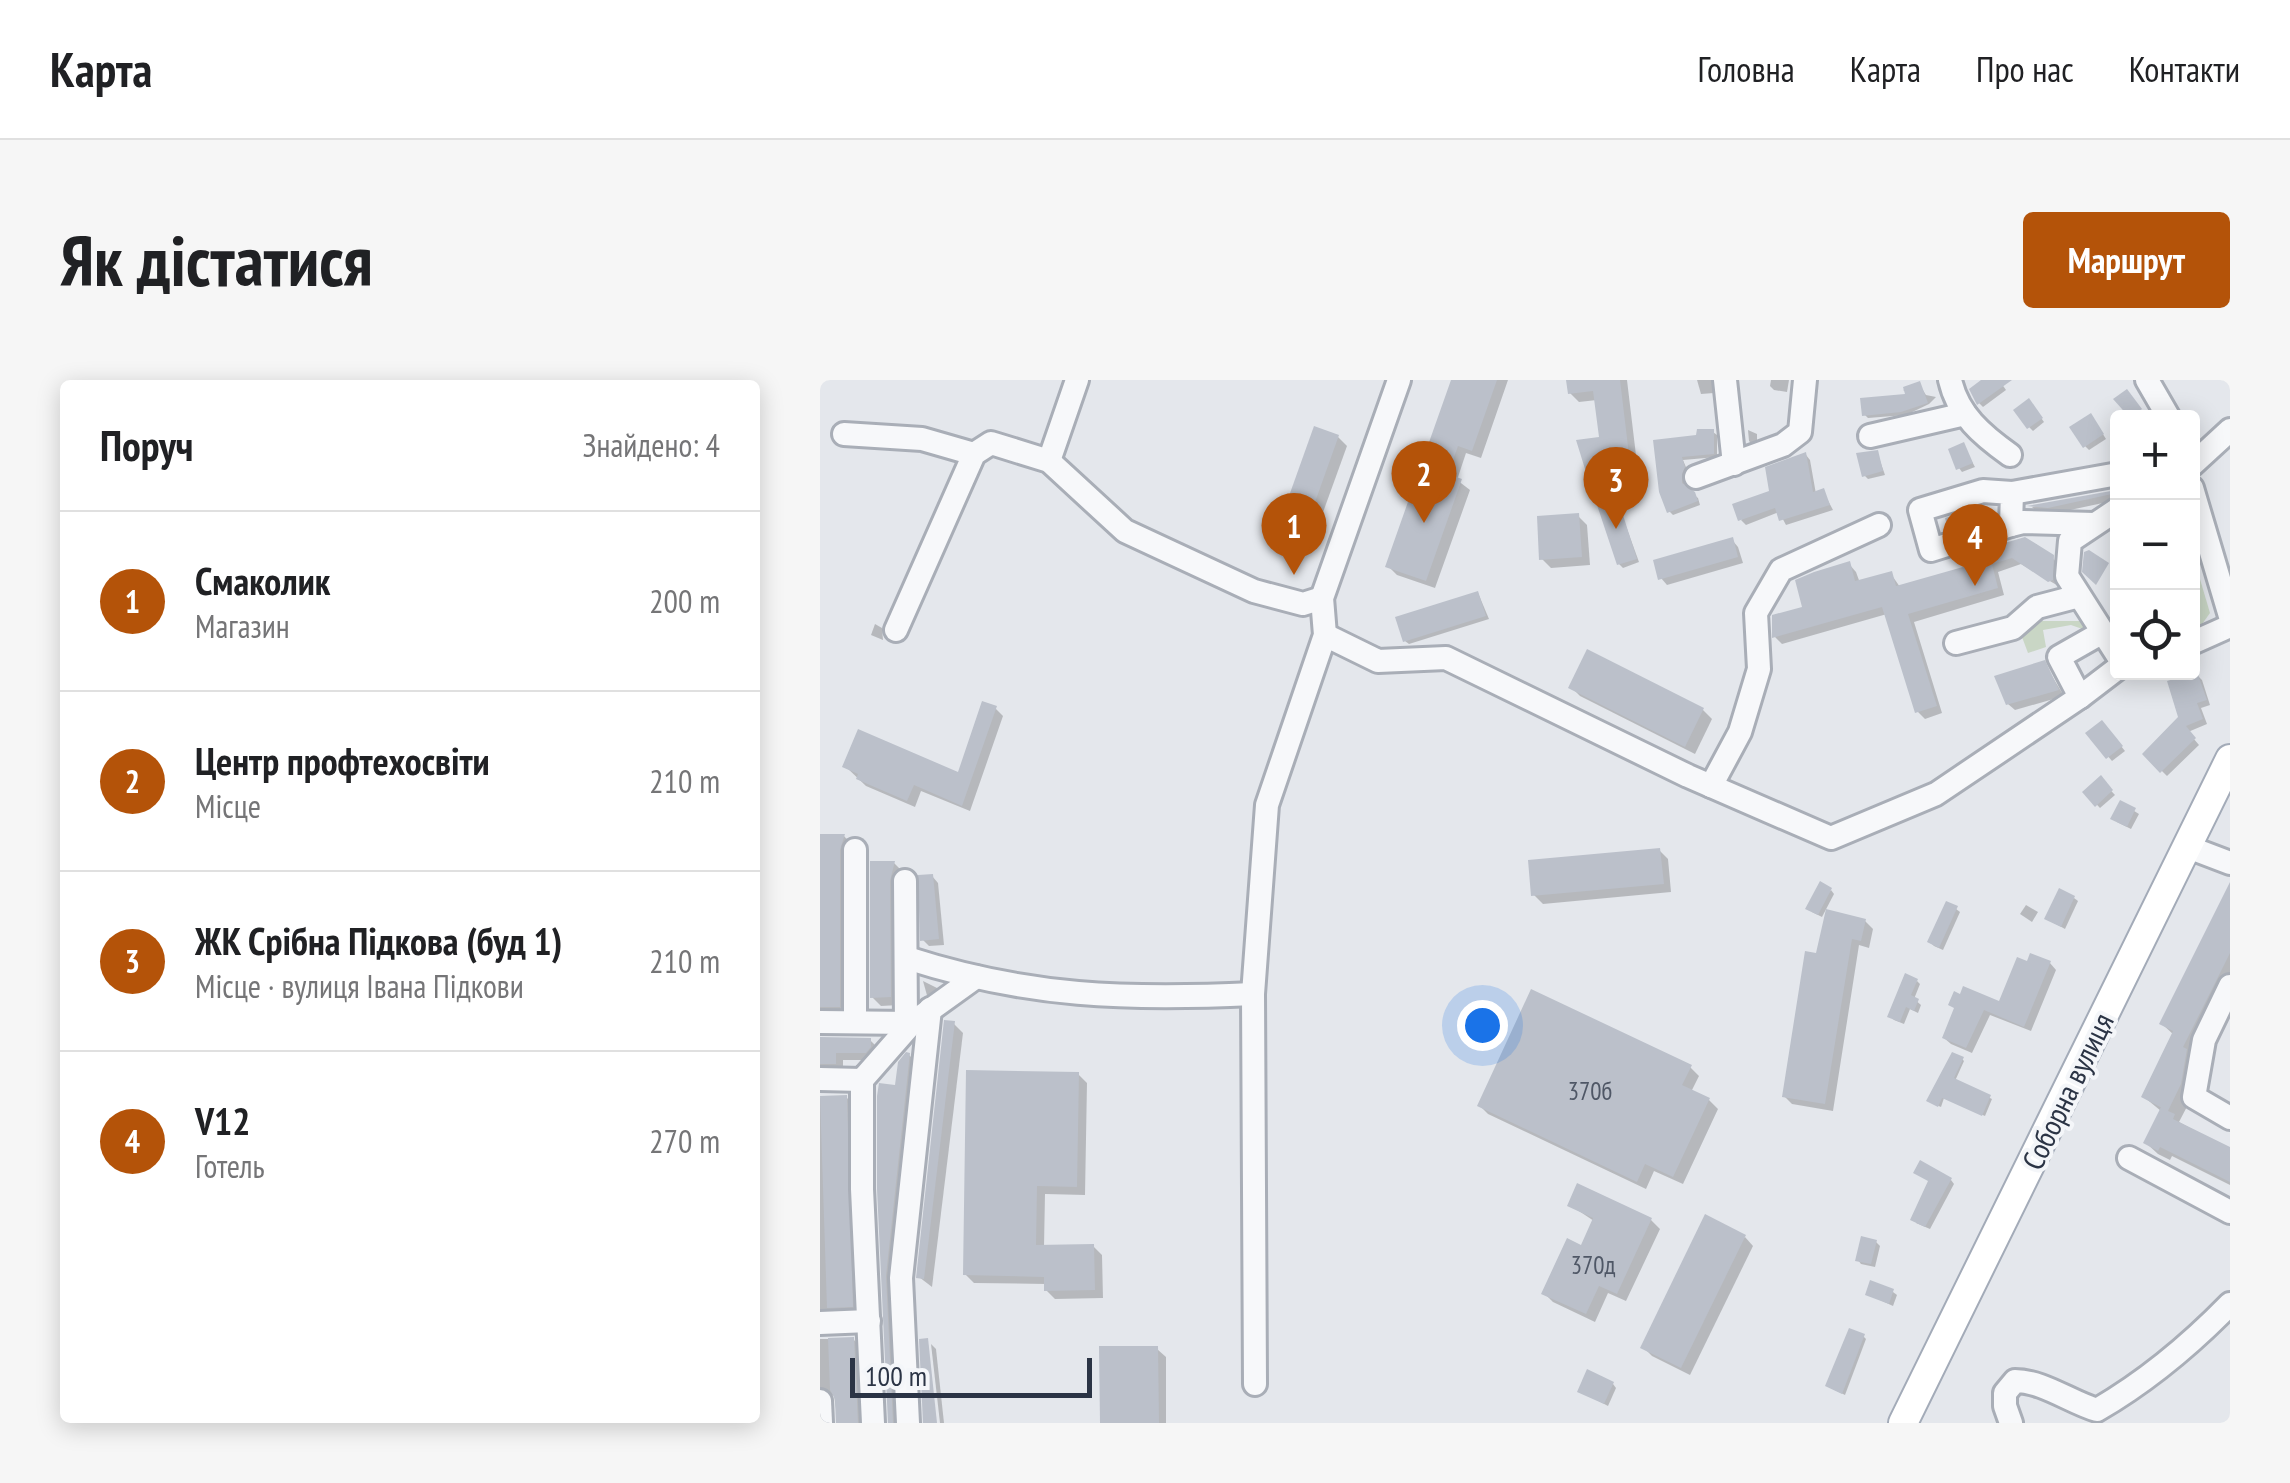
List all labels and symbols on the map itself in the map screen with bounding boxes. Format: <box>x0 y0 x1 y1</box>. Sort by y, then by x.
pin: 2 <box>1392 441 1456 523</box>
pin: 3 <box>1584 446 1648 529</box>
pin: 1 <box>1262 492 1326 575</box>
pin: 4 <box>1942 504 2008 586</box>
your location <box>1457 1000 1508 1051</box>
street label: Соборна вулиця <box>2012 1006 2122 1176</box>
house number: 370б <box>1568 1075 1612 1107</box>
house number: 370д <box>1571 1249 1615 1281</box>
scale bar <box>850 1353 1092 1398</box>

